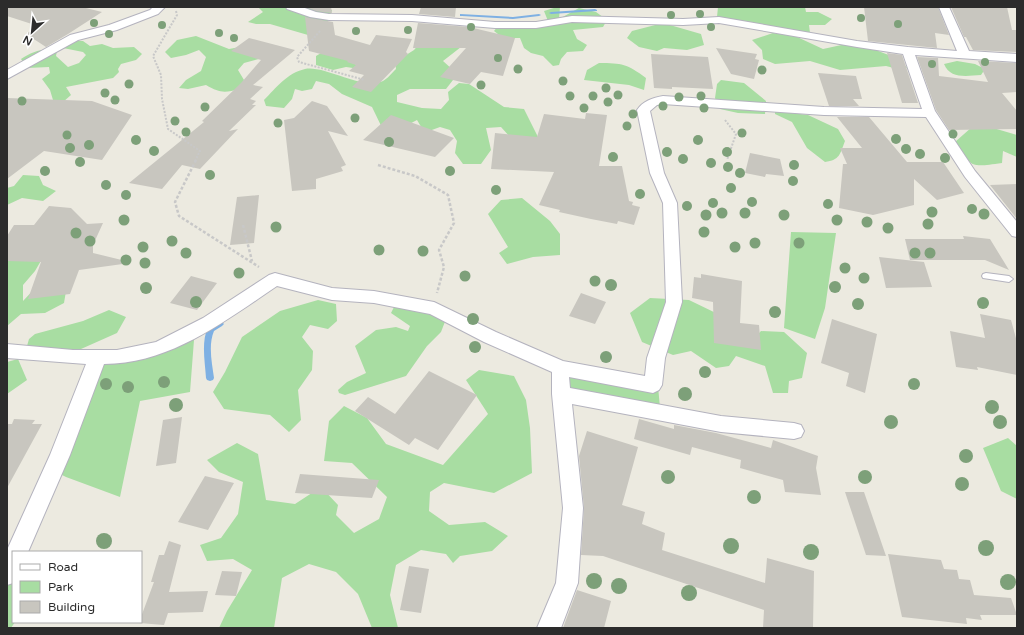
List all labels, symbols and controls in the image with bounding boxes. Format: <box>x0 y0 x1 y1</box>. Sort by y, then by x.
north arrow <box>12 12 52 52</box>
text: N <box>21 33 35 48</box>
legend <box>12 551 142 623</box>
text: Road <box>48 560 78 574</box>
text: Park <box>48 580 74 594</box>
text: Building <box>48 600 95 614</box>

